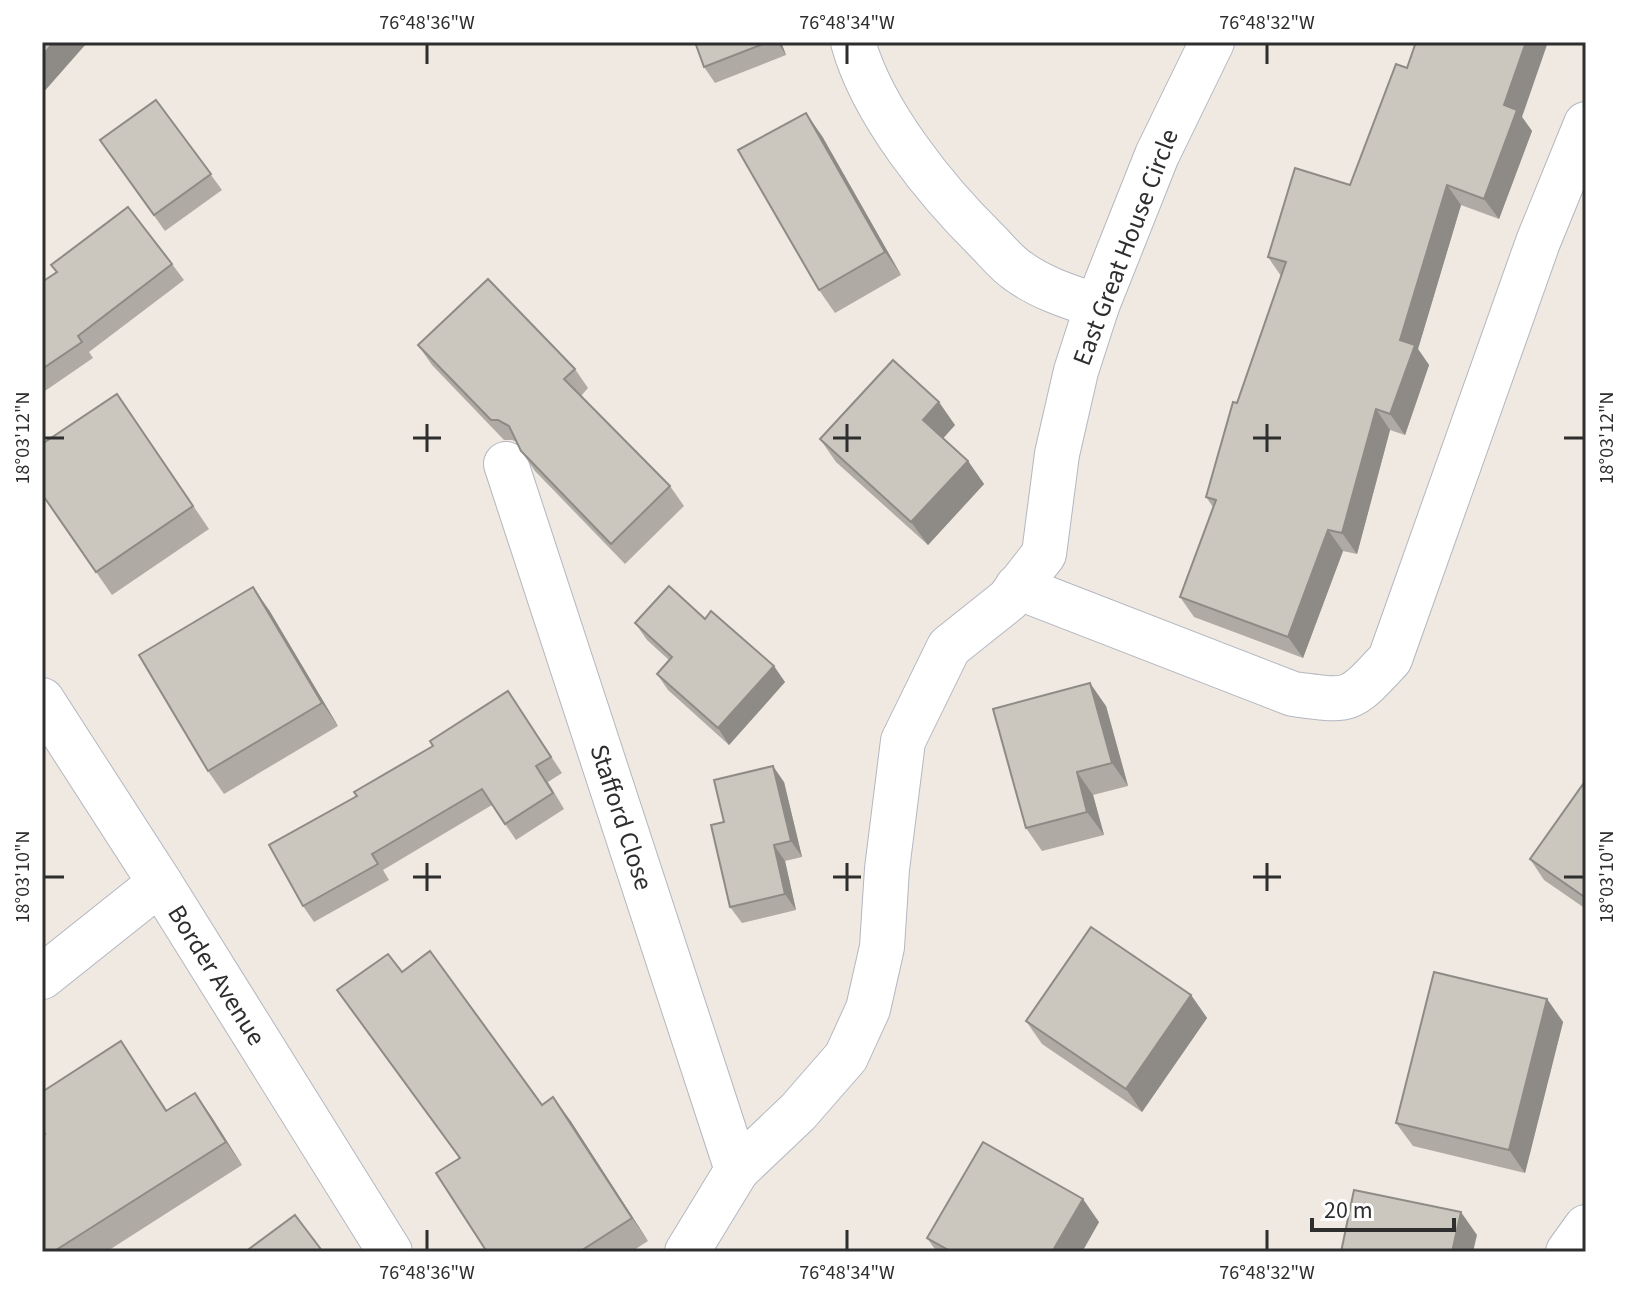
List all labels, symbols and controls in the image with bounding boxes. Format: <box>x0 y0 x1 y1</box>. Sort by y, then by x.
text: 76°48'36"W <box>379 9 475 37</box>
text: 76°48'34"W <box>799 9 895 37</box>
text: 76°48'32"W <box>1219 9 1315 37</box>
street label: East Great House Circle <box>1063 123 1188 371</box>
text: 18°03'12"N <box>9 392 37 484</box>
text: 18°03'12"N <box>1593 392 1621 484</box>
street label: Stafford Close <box>581 740 662 895</box>
text: 18°03'10"N <box>9 831 37 923</box>
text: 18°03'10"N <box>1593 831 1621 923</box>
street label: Border Avenue <box>159 898 275 1053</box>
scale bar <box>1312 1182 1454 1232</box>
text: 20 m <box>1324 1193 1373 1228</box>
text: 76°48'36"W <box>379 1259 475 1287</box>
text: 76°48'34"W <box>799 1259 895 1287</box>
text: 76°48'32"W <box>1219 1259 1315 1287</box>

